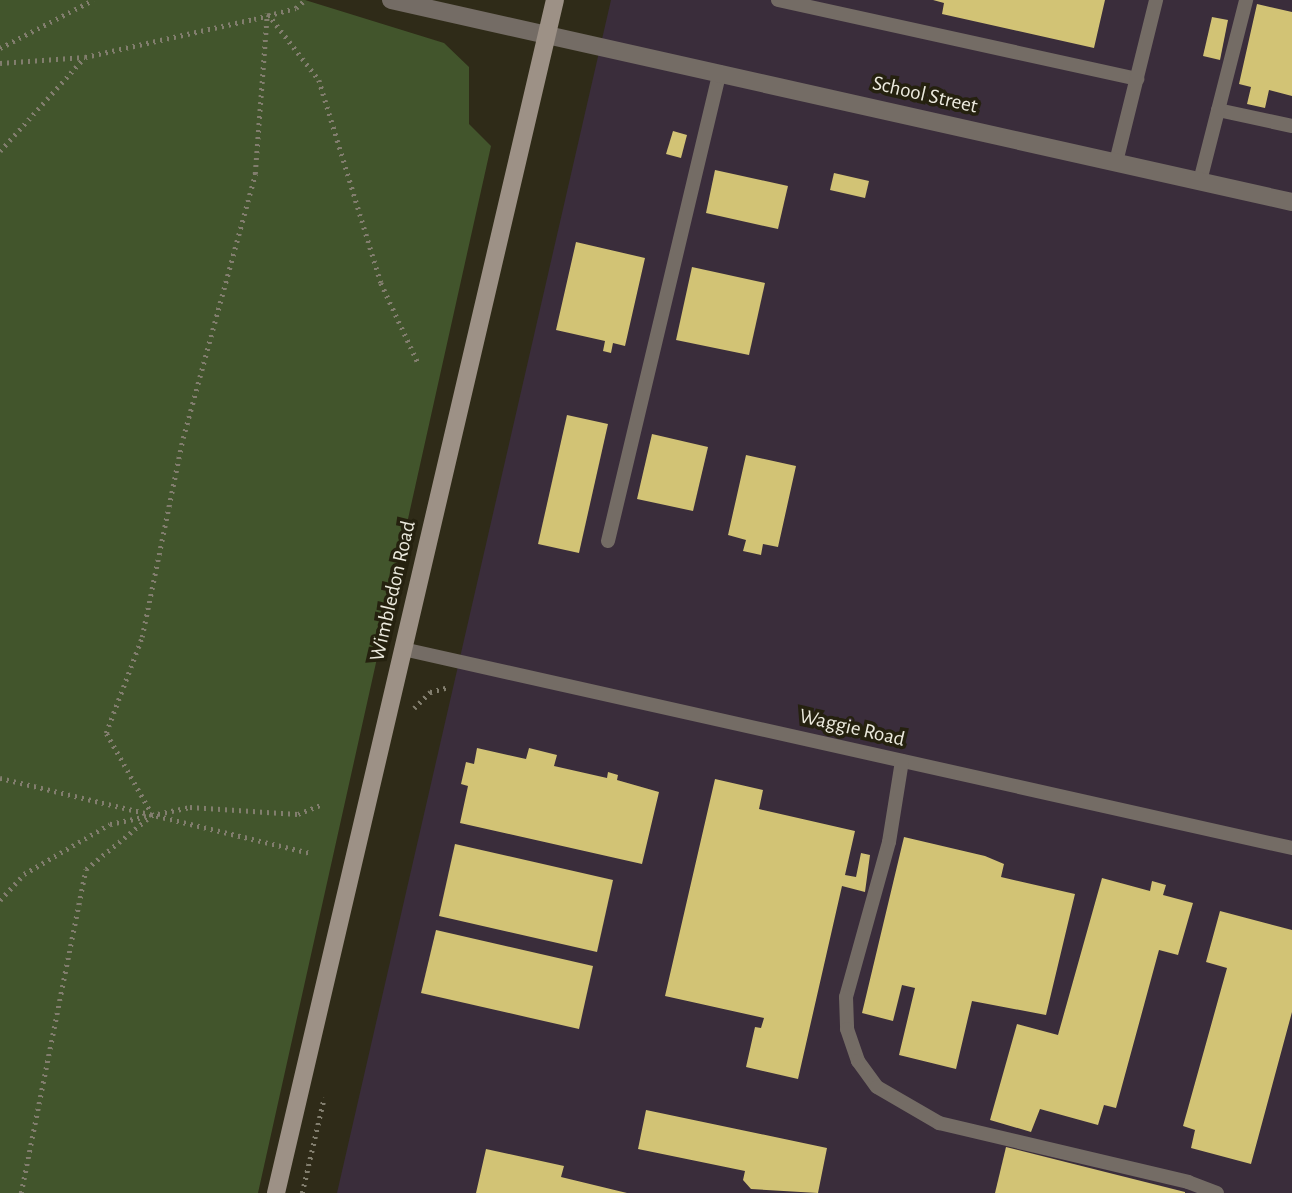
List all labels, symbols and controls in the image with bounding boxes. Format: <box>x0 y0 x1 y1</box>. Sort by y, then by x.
street label: School Street <box>870 71 980 119</box>
street label: Wimbledon Road <box>365 518 421 664</box>
street label: Waggie Road <box>797 704 907 752</box>

